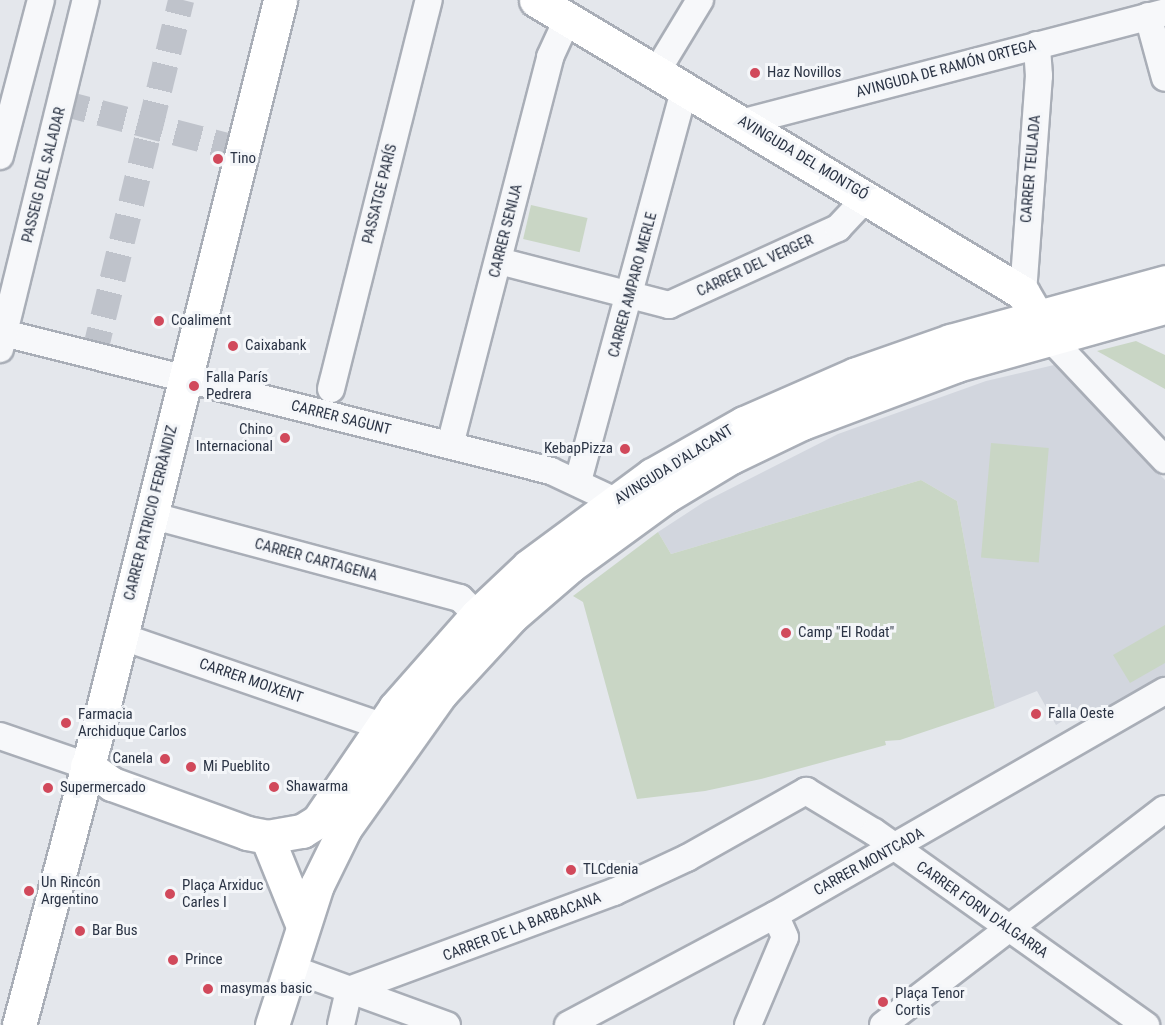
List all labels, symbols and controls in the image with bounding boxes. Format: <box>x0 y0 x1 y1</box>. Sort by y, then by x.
street label: AVINGUDA DE RAMÓN ORTEGA <box>854 36 1038 102</box>
place label: Haz Novillos <box>767 64 841 82</box>
marker: Haz Novillos <box>748 66 762 80</box>
street label: PASSEIG DEL SALADAR <box>18 105 70 245</box>
street label: AVINGUDA DEL MONTGÓ <box>735 112 871 204</box>
street label: CARRER TEULADA <box>1017 114 1045 224</box>
street label: PASSATGE PARÍS <box>359 142 401 246</box>
place label: Tino <box>230 150 256 168</box>
marker: Tino <box>211 152 225 166</box>
street label: CARRER SENIJA <box>486 182 526 280</box>
street label: CARRER AMPARO MERLE <box>605 210 661 360</box>
street label: CARRER DEL VERGER <box>694 231 816 301</box>
place label: Coaliment <box>171 312 231 330</box>
marker: Coaliment <box>152 314 166 328</box>
place label: Caixabank <box>245 337 307 355</box>
marker: Caixabank <box>226 339 240 353</box>
place label: Falla París Pedrera <box>206 368 268 403</box>
marker: Falla París Pedrera <box>187 379 201 393</box>
street label: CARRER SAGUNT <box>289 397 393 439</box>
place label: Chino Internacional <box>196 420 273 455</box>
street label: AVINGUDA D'ALACANT <box>612 421 736 509</box>
street label: CARRER PATRICIO FERRÀNDIZ <box>121 424 181 602</box>
marker: Chino Internacional <box>278 431 292 445</box>
place label: KebapPizza <box>544 440 613 458</box>
marker: KebapPizza <box>618 442 632 456</box>
street label: CARRER CARTAGENA <box>252 535 380 585</box>
place label: Camp "El Rodat" <box>798 624 894 642</box>
marker: Camp "El Rodat" <box>779 626 793 640</box>
street label: CARRER MOIXENT <box>197 655 305 707</box>
place label: Farmacia Archiduque Carlos <box>78 705 187 740</box>
place label: Falla Oeste <box>1048 705 1114 723</box>
marker: Falla Oeste <box>1029 707 1043 721</box>
marker: Farmacia Archiduque Carlos <box>59 716 73 730</box>
place label: Canela <box>112 750 153 768</box>
marker: Canela <box>158 752 172 766</box>
place label: Mi Pueblito <box>203 758 270 776</box>
marker: Mi Pueblito <box>184 760 198 774</box>
place label: Shawarma <box>286 778 348 796</box>
place label: Supermercado <box>60 779 146 797</box>
marker: Shawarma <box>267 780 281 794</box>
marker: Supermercado <box>41 781 55 795</box>
street label: CARRER MONTCADA <box>811 824 927 900</box>
street label: CARRER FORN D'ALGARRA <box>913 858 1051 962</box>
place label: TLCdenia <box>583 861 638 879</box>
marker: TLCdenia <box>564 863 578 877</box>
place label: Un Rincón Argentino <box>41 873 101 908</box>
place label: Plaça Arxiduc Carles I <box>182 876 263 911</box>
marker: Un Rincón Argentino <box>22 884 36 898</box>
marker: Plaça Arxiduc Carles I <box>163 887 177 901</box>
street label: CARRER DE LA BARBACANA <box>441 889 603 965</box>
place label: Bar Bus <box>92 922 138 940</box>
marker: Bar Bus <box>73 924 87 938</box>
place label: Prince <box>185 951 223 969</box>
marker: Prince <box>166 953 180 967</box>
place label: masymas basic <box>220 980 312 998</box>
marker: masymas basic <box>201 982 215 996</box>
place label: Plaça Tenor Cortis <box>895 984 965 1019</box>
marker: Plaça Tenor Cortis <box>876 995 890 1009</box>

